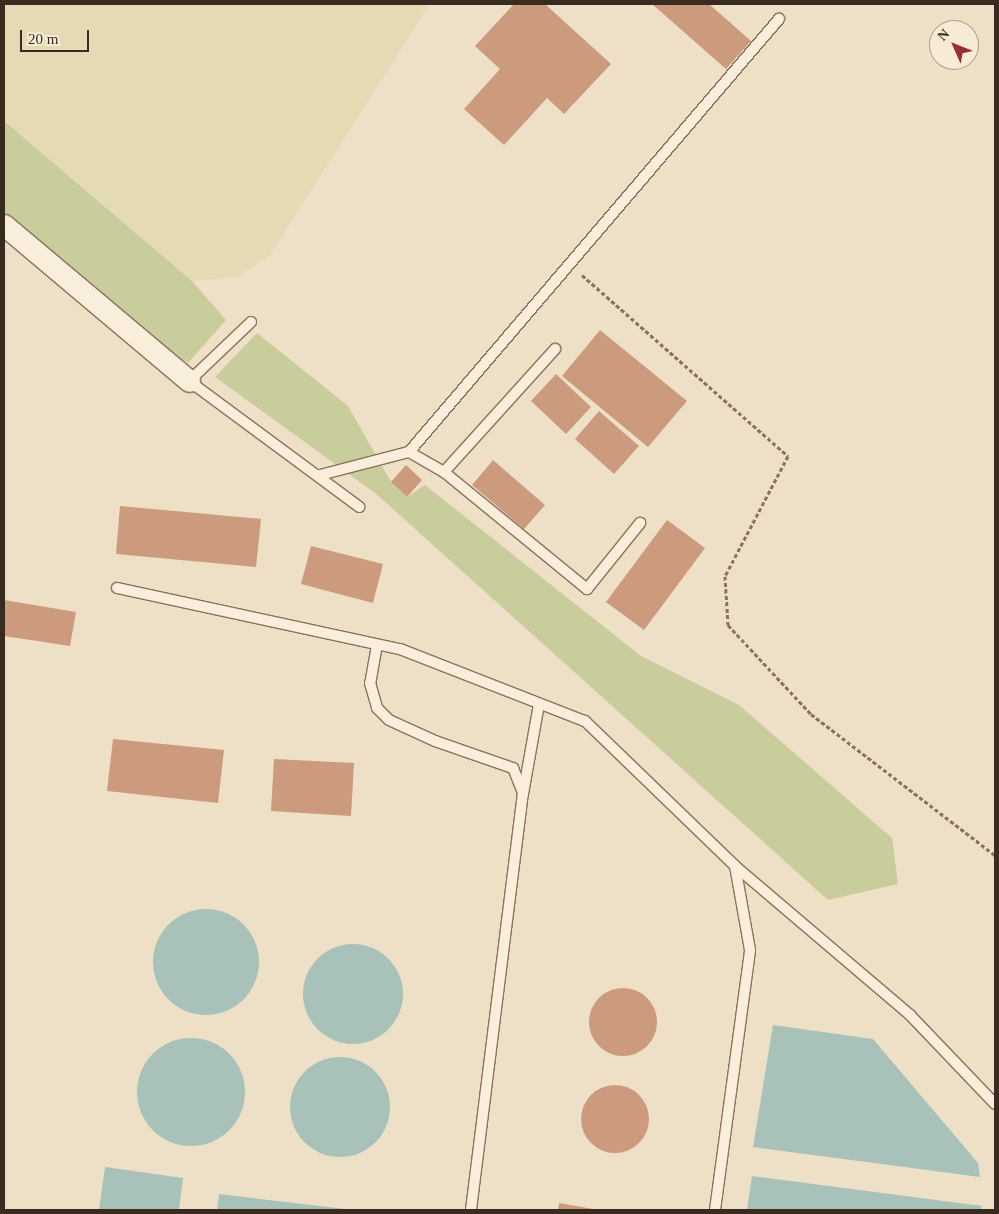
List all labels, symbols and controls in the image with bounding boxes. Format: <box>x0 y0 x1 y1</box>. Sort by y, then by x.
scale bar <box>22 20 91 52</box>
north arrow <box>929 20 979 70</box>
text: N <box>935 26 952 44</box>
text: 20 m <box>28 31 58 47</box>

